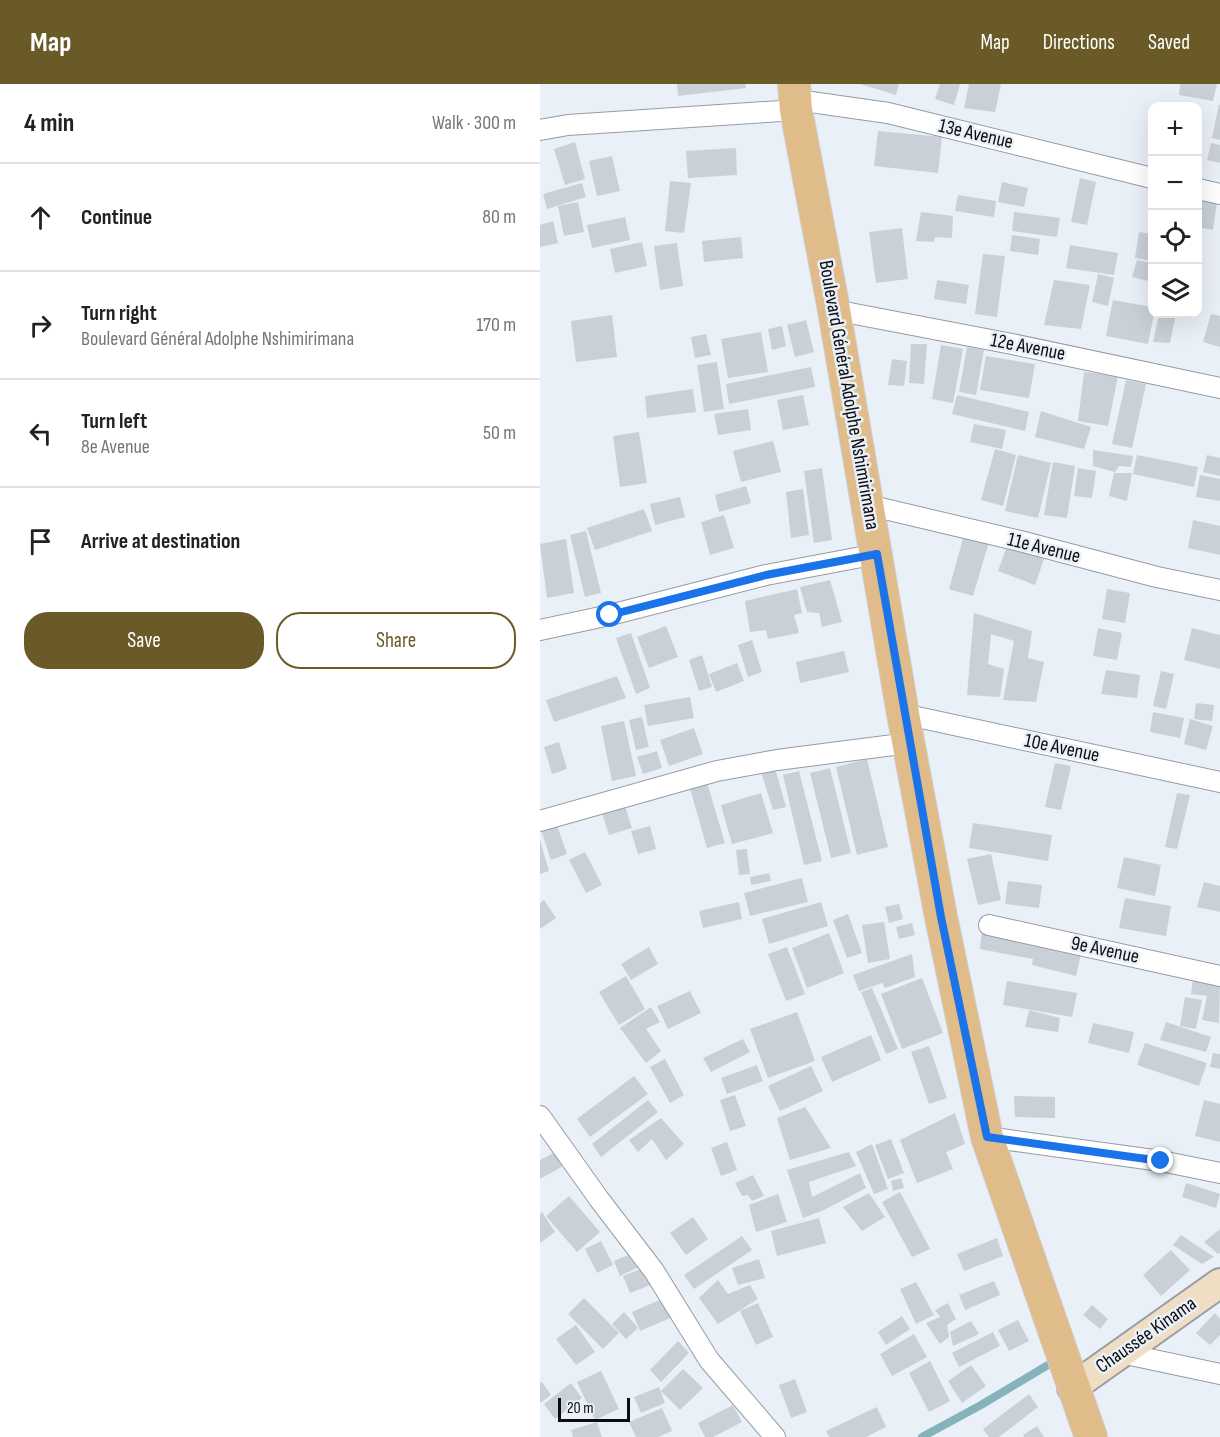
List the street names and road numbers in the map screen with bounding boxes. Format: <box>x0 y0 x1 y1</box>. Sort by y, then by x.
street label: 13e Avenue <box>937 114 1015 154</box>
street label: Boulevard Général Adolphe Nshimirimana <box>813 258 885 532</box>
street label: 12e Avenue <box>989 328 1067 366</box>
street label: 11e Avenue <box>1005 527 1083 569</box>
street label: 10e Avenue <box>1022 728 1102 768</box>
street label: 9e Avenue <box>1069 931 1141 969</box>
street label: Chaussée Kinama <box>1091 1292 1201 1378</box>

